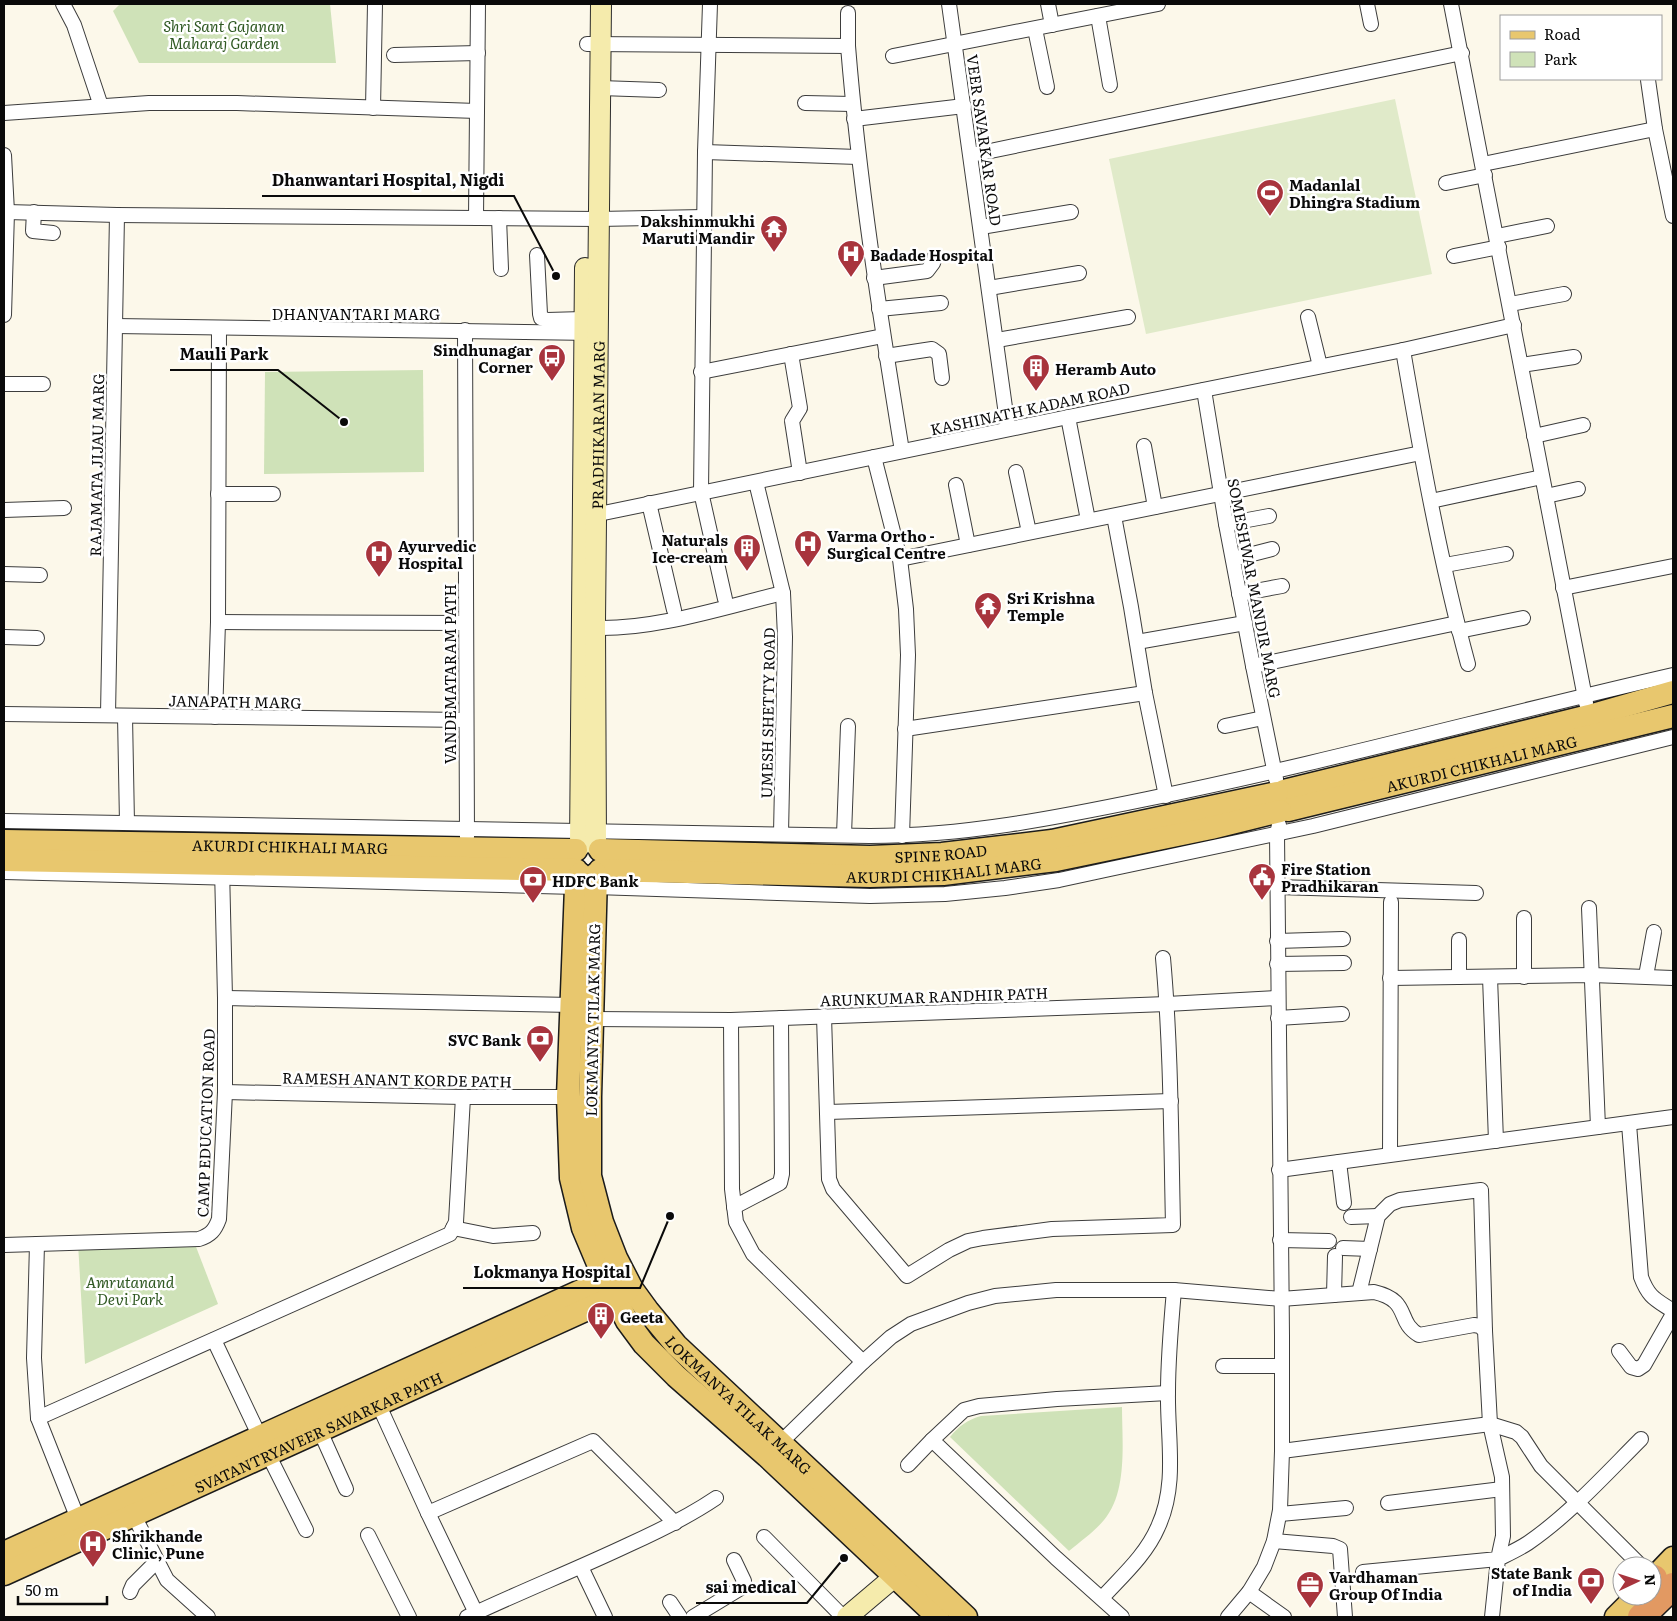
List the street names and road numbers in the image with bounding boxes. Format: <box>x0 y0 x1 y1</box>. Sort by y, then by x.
street label: VEER SAVARKAR ROAD <box>962 53 1008 227</box>
street label: DHANVANTARI MARG <box>272 302 440 325</box>
street label: PRADHIKARAN MARG <box>585 341 609 509</box>
street label: RAJAMATA JIJAU MARG <box>83 373 109 557</box>
street label: KASHINATH KADAM ROAD <box>928 376 1132 440</box>
street label: SOMESHWAR MANDIR MARG <box>1222 476 1288 700</box>
street label: VANDEMATARAM PATH <box>438 584 461 764</box>
street label: UMESH SHETTY ROAD <box>754 627 780 799</box>
street label: JANAPATH MARG <box>168 688 302 714</box>
street label: AKURDI CHIKHALI MARG <box>1383 728 1579 797</box>
street label: AKURDI CHIKHALI MARG <box>192 832 388 859</box>
street label: SPINE ROAD <box>894 837 988 867</box>
street label: AKURDI CHIKHALI MARG <box>846 850 1043 888</box>
street label: LOKMANYA TILAK MARG <box>579 923 605 1117</box>
street label: ARUNKUMAR RANDHIR PATH <box>819 981 1049 1011</box>
street label: CAMP EDUCATION ROAD <box>190 1028 220 1218</box>
street label: RAMESH ANANT KORDE PATH <box>282 1065 512 1093</box>
street label: LOKMANYA TILAK MARG <box>661 1330 818 1479</box>
street label: SVATANTRYAVEER SAVARKAR PATH <box>190 1365 446 1498</box>

